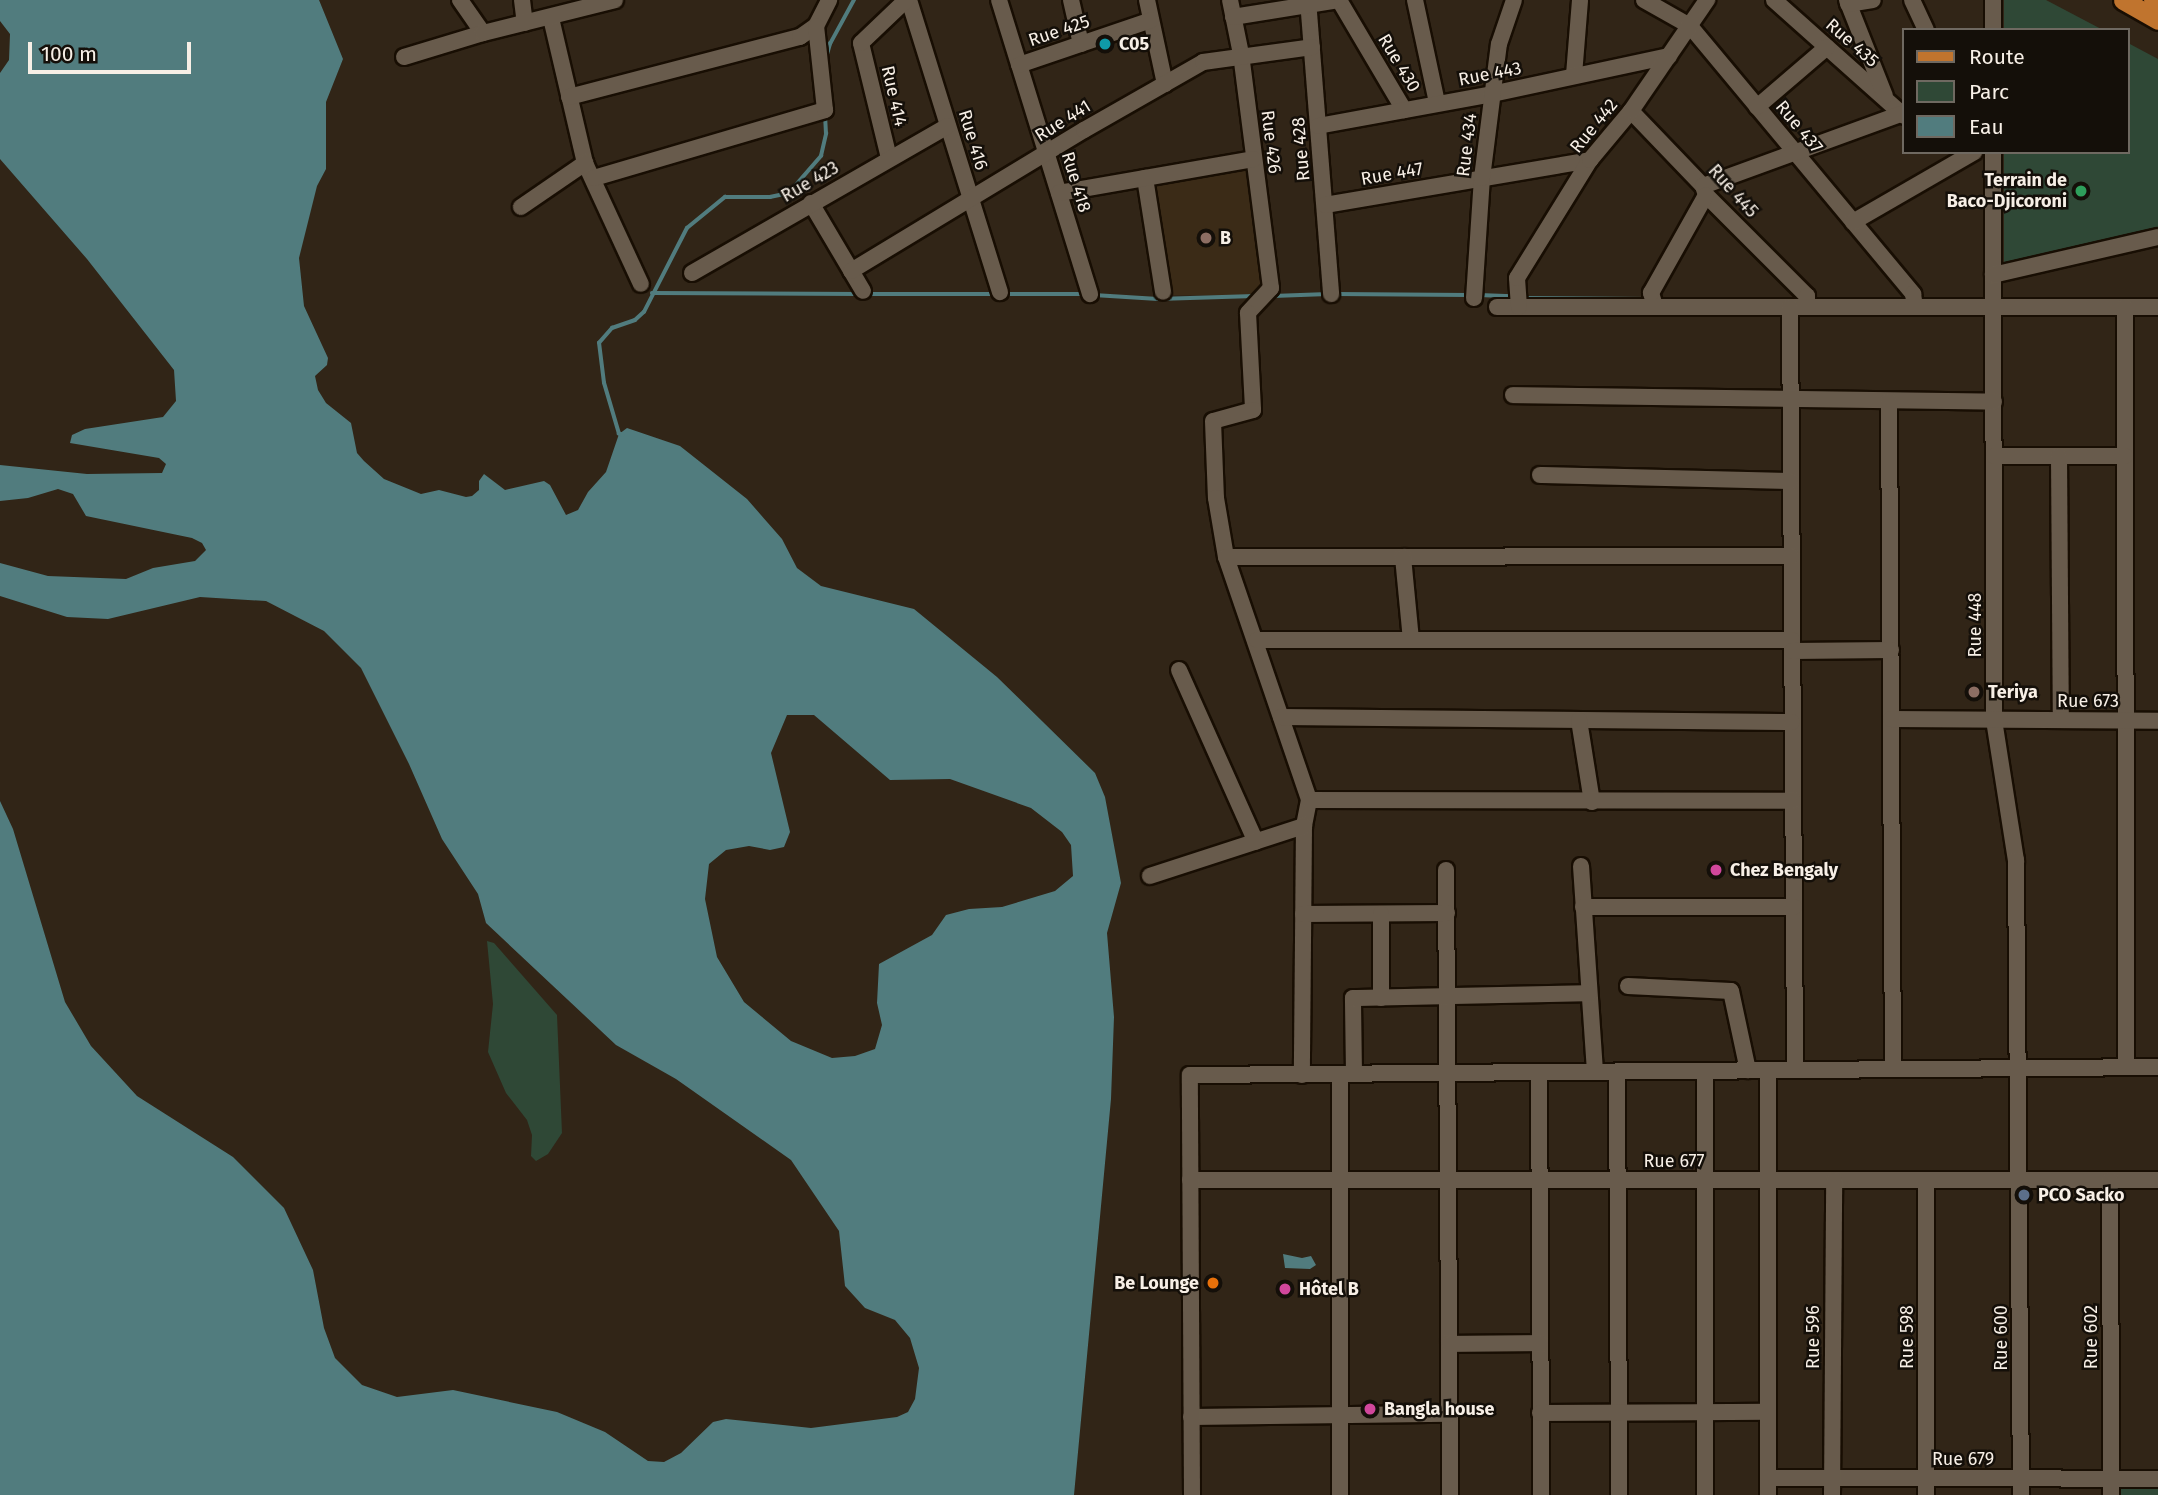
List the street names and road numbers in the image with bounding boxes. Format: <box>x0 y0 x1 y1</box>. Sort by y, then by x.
street label: Rue 425 <box>1026 11 1092 51</box>
street label: Rue 435 <box>1821 14 1883 72</box>
street label: Rue 430 <box>1373 30 1425 96</box>
street label: Rue 443 <box>1457 57 1523 91</box>
street label: Rue 414 <box>877 63 911 129</box>
street label: Rue 442 <box>1566 94 1622 158</box>
street label: Rue 441 <box>1031 95 1095 147</box>
street label: Rue 437 <box>1771 96 1827 158</box>
street label: Rue 416 <box>954 107 992 173</box>
street label: Rue 426 <box>1256 109 1286 175</box>
street label: Rue 434 <box>1452 112 1482 178</box>
street label: Rue 428 <box>1287 116 1315 182</box>
street label: Rue 418 <box>1057 149 1095 215</box>
street label: Rue 423 <box>777 157 843 207</box>
street label: Rue 447 <box>1359 158 1425 190</box>
street label: Rue 445 <box>1704 160 1762 222</box>
street label: Rue 448 <box>1964 592 1986 658</box>
street label: Rue 673 <box>2057 690 2119 712</box>
street label: Rue 677 <box>1643 1150 1705 1172</box>
street label: Rue 596 <box>1802 1305 1824 1369</box>
street label: Rue 598 <box>1896 1305 1918 1369</box>
street label: Rue 600 <box>1990 1305 2012 1371</box>
street label: Rue 602 <box>2080 1305 2102 1369</box>
street label: Rue 679 <box>1932 1448 1994 1470</box>

